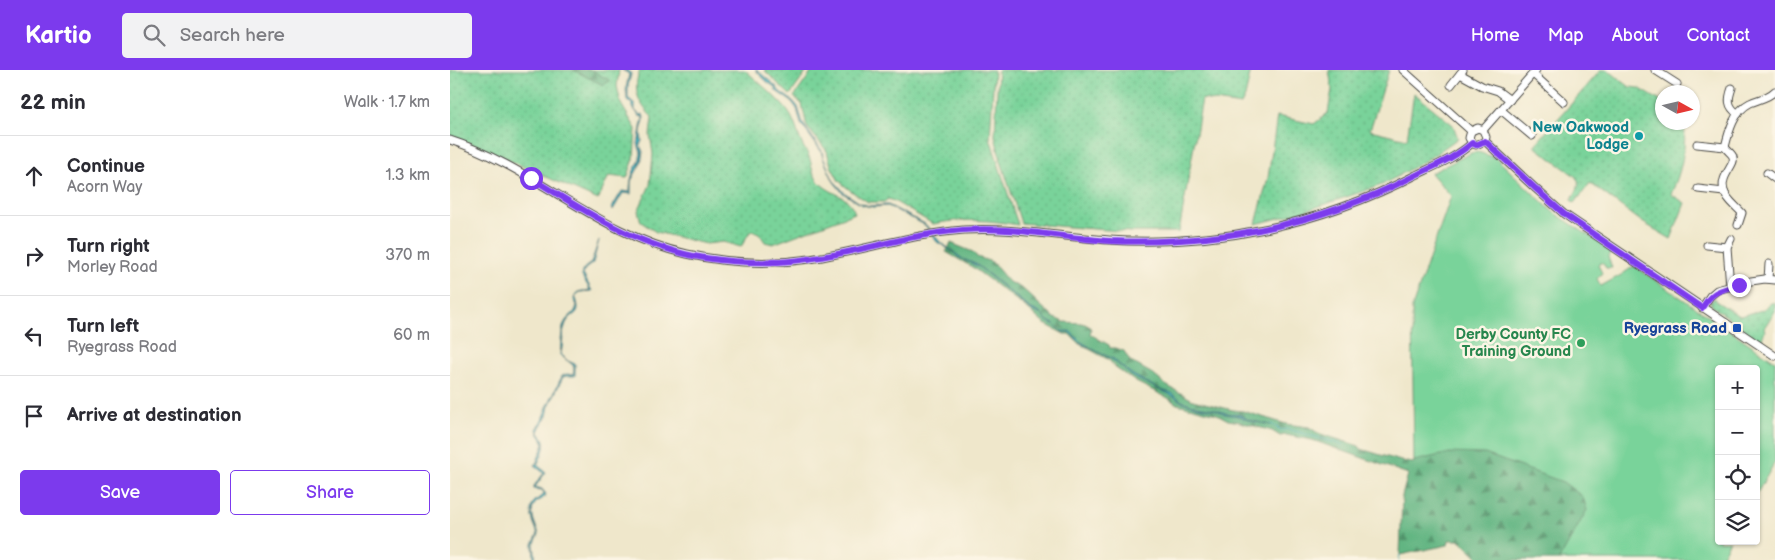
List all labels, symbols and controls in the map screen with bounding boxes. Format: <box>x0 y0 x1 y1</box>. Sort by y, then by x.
search box <box>122 13 472 58</box>
text: Kartio <box>25 21 92 50</box>
icon: search <box>140 21 168 49</box>
text: Search here <box>180 24 285 47</box>
text: Home <box>1471 25 1520 46</box>
text: Map <box>1548 25 1584 46</box>
text: About <box>1612 25 1659 46</box>
text: Contact <box>1687 25 1750 46</box>
north arrow <box>1655 85 1700 130</box>
text: 22 min <box>20 90 86 115</box>
text: Walk · 1.7 km <box>344 93 430 112</box>
place label: New Oakwood Lodge <box>1532 118 1629 154</box>
marker: New Oakwood Lodge <box>1633 130 1645 142</box>
text: Continue <box>67 155 145 178</box>
icon: ahead <box>20 162 48 190</box>
text: 1.3 km <box>385 166 430 185</box>
route start <box>520 167 543 190</box>
text: Acorn Way <box>67 178 143 197</box>
text: Turn right <box>67 235 150 258</box>
icon: right <box>20 242 48 270</box>
text: 370 m <box>385 246 430 265</box>
text: Morley Road <box>67 258 158 277</box>
route end <box>1728 274 1751 297</box>
text: Turn left <box>67 315 139 338</box>
place label: Ryegrass Road <box>1624 319 1727 338</box>
icon: left <box>20 322 48 350</box>
marker: Ryegrass Road <box>1731 322 1743 334</box>
place label: Derby County FC Training Ground <box>1456 325 1571 361</box>
text: 60 m <box>393 326 430 345</box>
marker: Derby County FC Training Ground <box>1575 337 1587 349</box>
text: Ryegrass Road <box>67 338 177 357</box>
map controls <box>1715 365 1760 545</box>
button: + <box>1715 365 1760 410</box>
icon: arrive <box>20 402 48 430</box>
text: Arrive at destination <box>67 404 242 427</box>
button: − <box>1715 410 1760 455</box>
button: locate <box>1715 455 1760 500</box>
button: Save <box>20 470 220 515</box>
button: Share <box>230 470 430 515</box>
button: layers <box>1715 500 1760 545</box>

